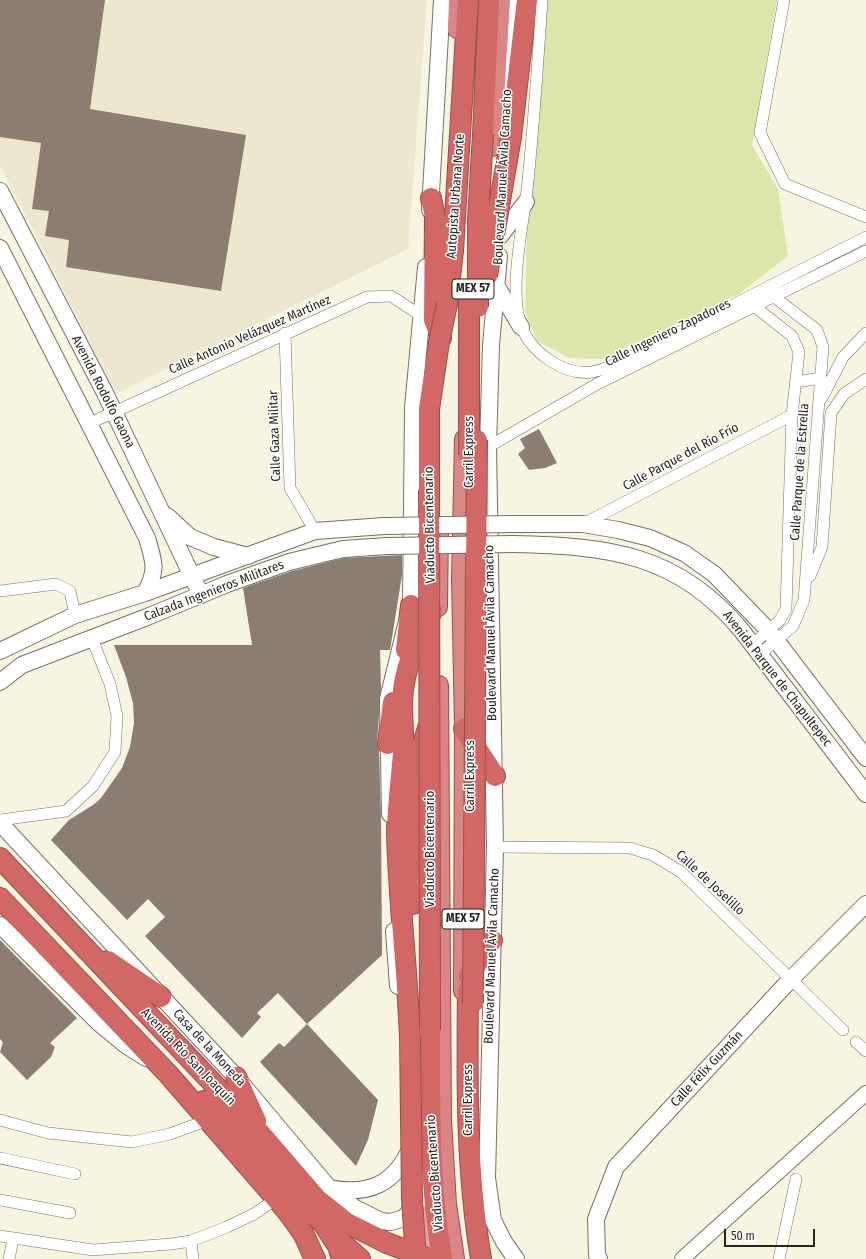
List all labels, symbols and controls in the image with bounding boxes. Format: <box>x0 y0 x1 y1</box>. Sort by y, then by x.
street label: Boulevard Manuel Ávila Camacho <box>491 89 515 265</box>
street label: Autopista Urbana Norte <box>444 133 468 259</box>
road number: MEX 57 <box>452 279 494 299</box>
street label: Calle Antonio Velázquez Martínez <box>167 292 333 378</box>
street label: Calle Ingeniero Zapadores <box>603 296 733 370</box>
street label: Avenida Rodolfo Gaona <box>68 333 138 451</box>
street label: Calle Gaza Militar <box>266 390 284 482</box>
street label: Calle Parque de la Estrella <box>787 403 813 541</box>
street label: Carril Express <box>461 416 477 488</box>
street label: Calle Parque del Río Frío <box>620 420 742 494</box>
street label: Viaducto Bicentenario <box>421 466 439 584</box>
street label: Boulevard Manuel Ávila Camacho <box>482 545 500 721</box>
street label: Calzada Ingenieros Militares <box>142 557 286 625</box>
street label: Avenida Parque de Chapultepec <box>719 608 835 750</box>
street label: Carril Express <box>462 740 478 812</box>
street label: Viaducto Bicentenario <box>422 791 438 907</box>
street label: Calle de Joselillo <box>672 847 748 919</box>
street label: Boulevard Manuel Ávila Camacho <box>481 868 503 1044</box>
road number: MEX 57 <box>442 909 484 929</box>
street label: Avenida Río San Joaquín <box>138 1005 238 1109</box>
street label: Casa de la Moneda <box>169 1006 249 1090</box>
street label: Calle Félix Guzmán <box>668 1028 746 1110</box>
street label: Carril Express <box>460 1064 476 1136</box>
street label: Viaducto Bicentenario <box>423 1114 447 1232</box>
scale bar <box>726 1221 817 1247</box>
text: 50 m <box>731 1229 755 1243</box>

